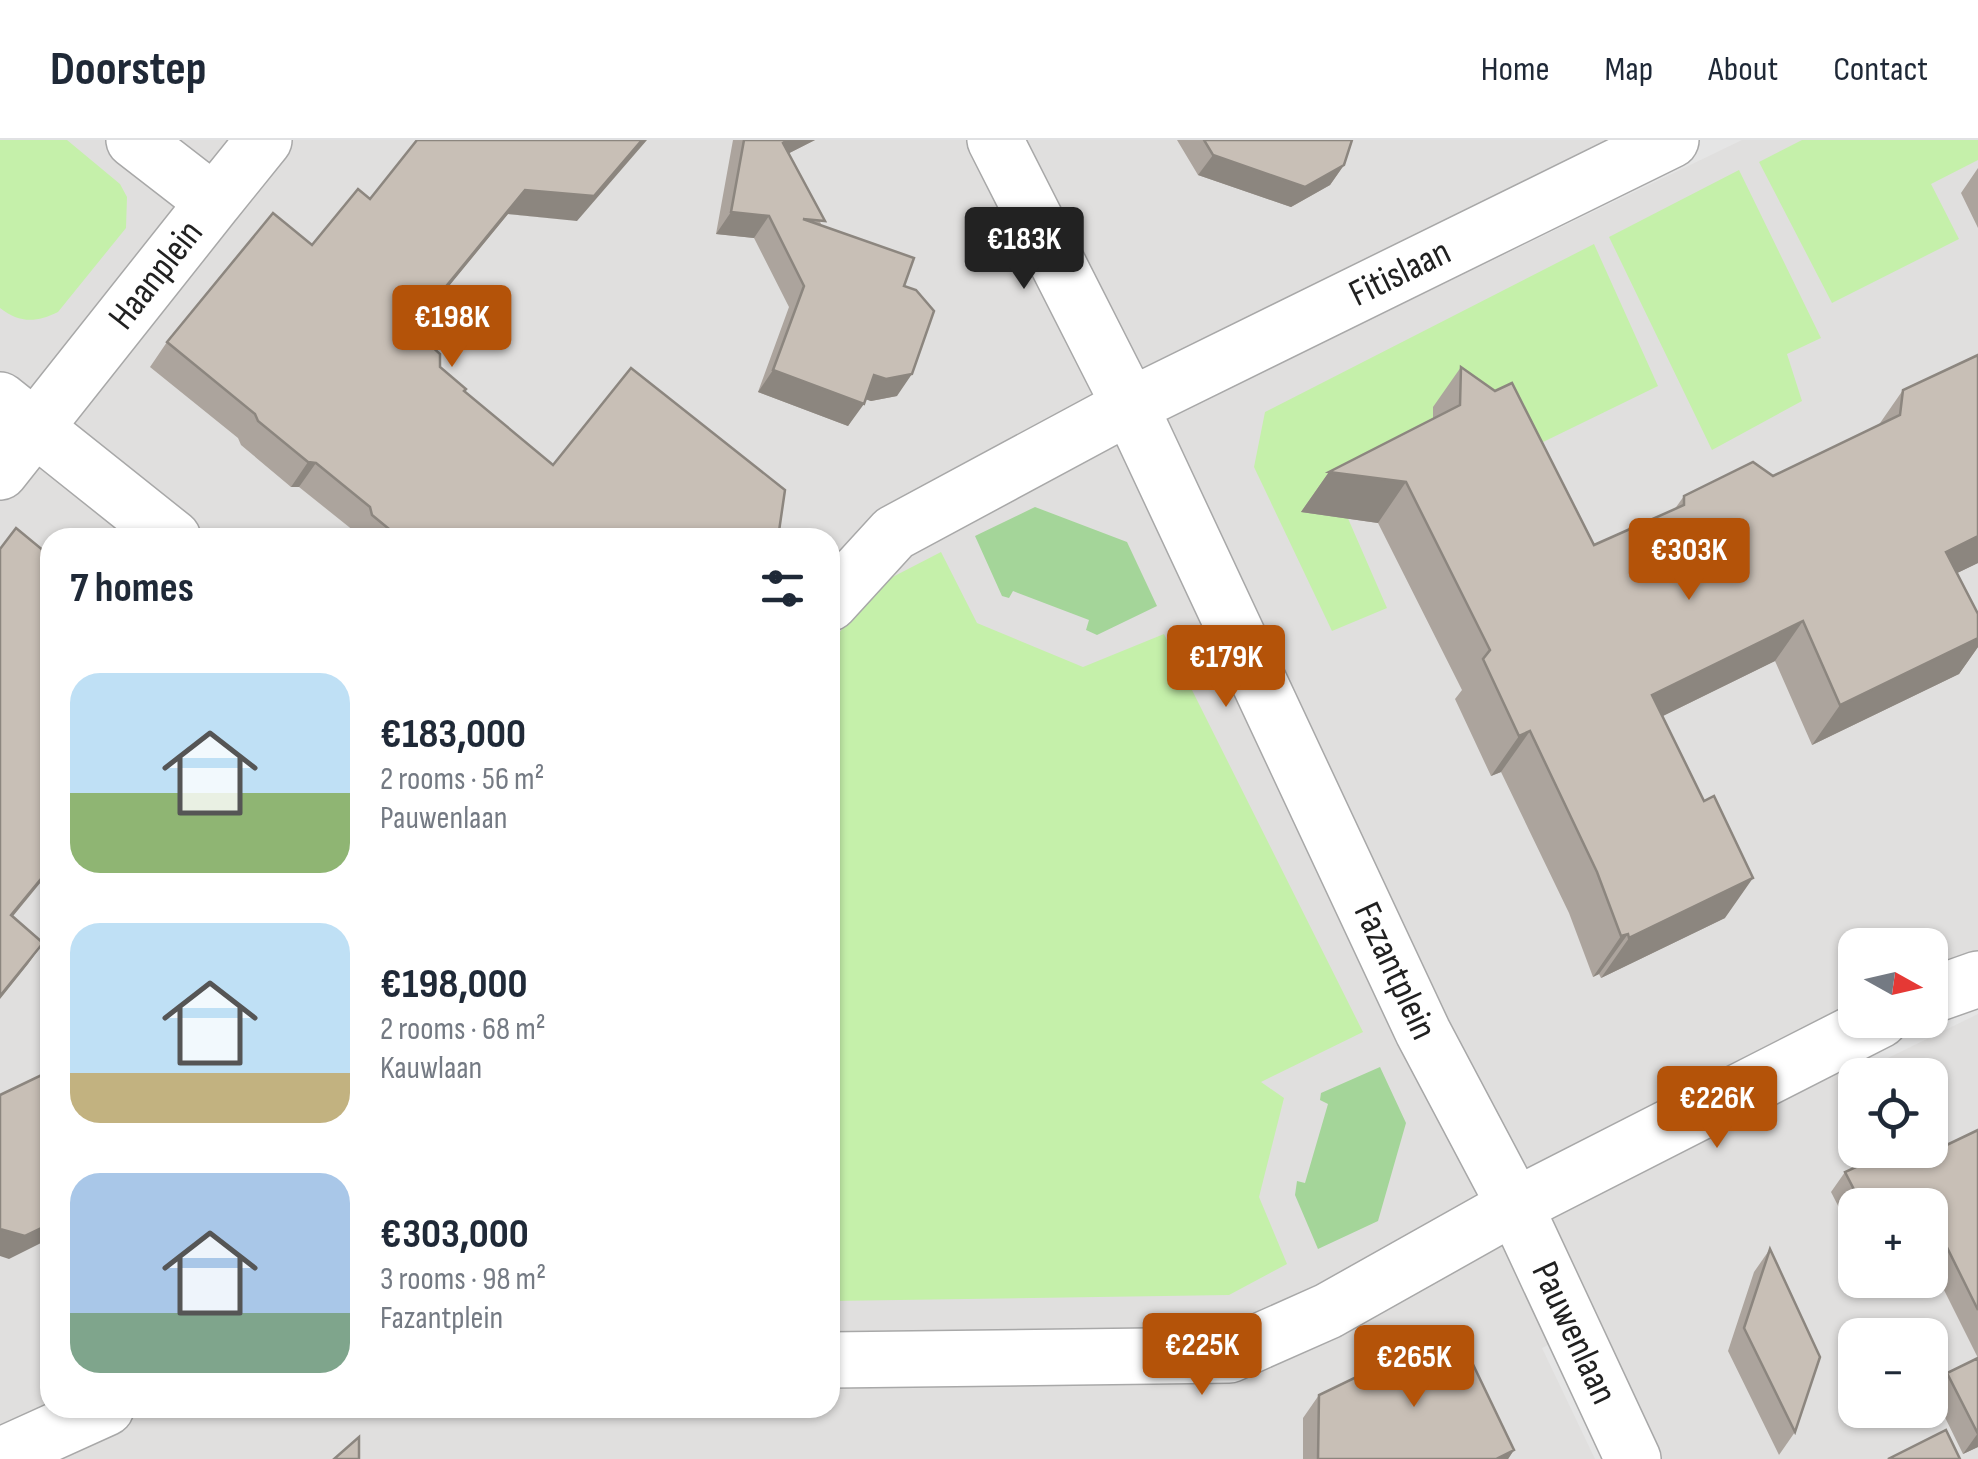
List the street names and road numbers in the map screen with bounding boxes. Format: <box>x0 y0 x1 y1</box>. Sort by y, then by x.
street label: Haanplein <box>99 211 213 339</box>
street label: Fitislaan <box>1342 229 1458 317</box>
street label: Fazantplein <box>1344 895 1446 1047</box>
street label: Pauwenlaan <box>1522 1255 1626 1411</box>

